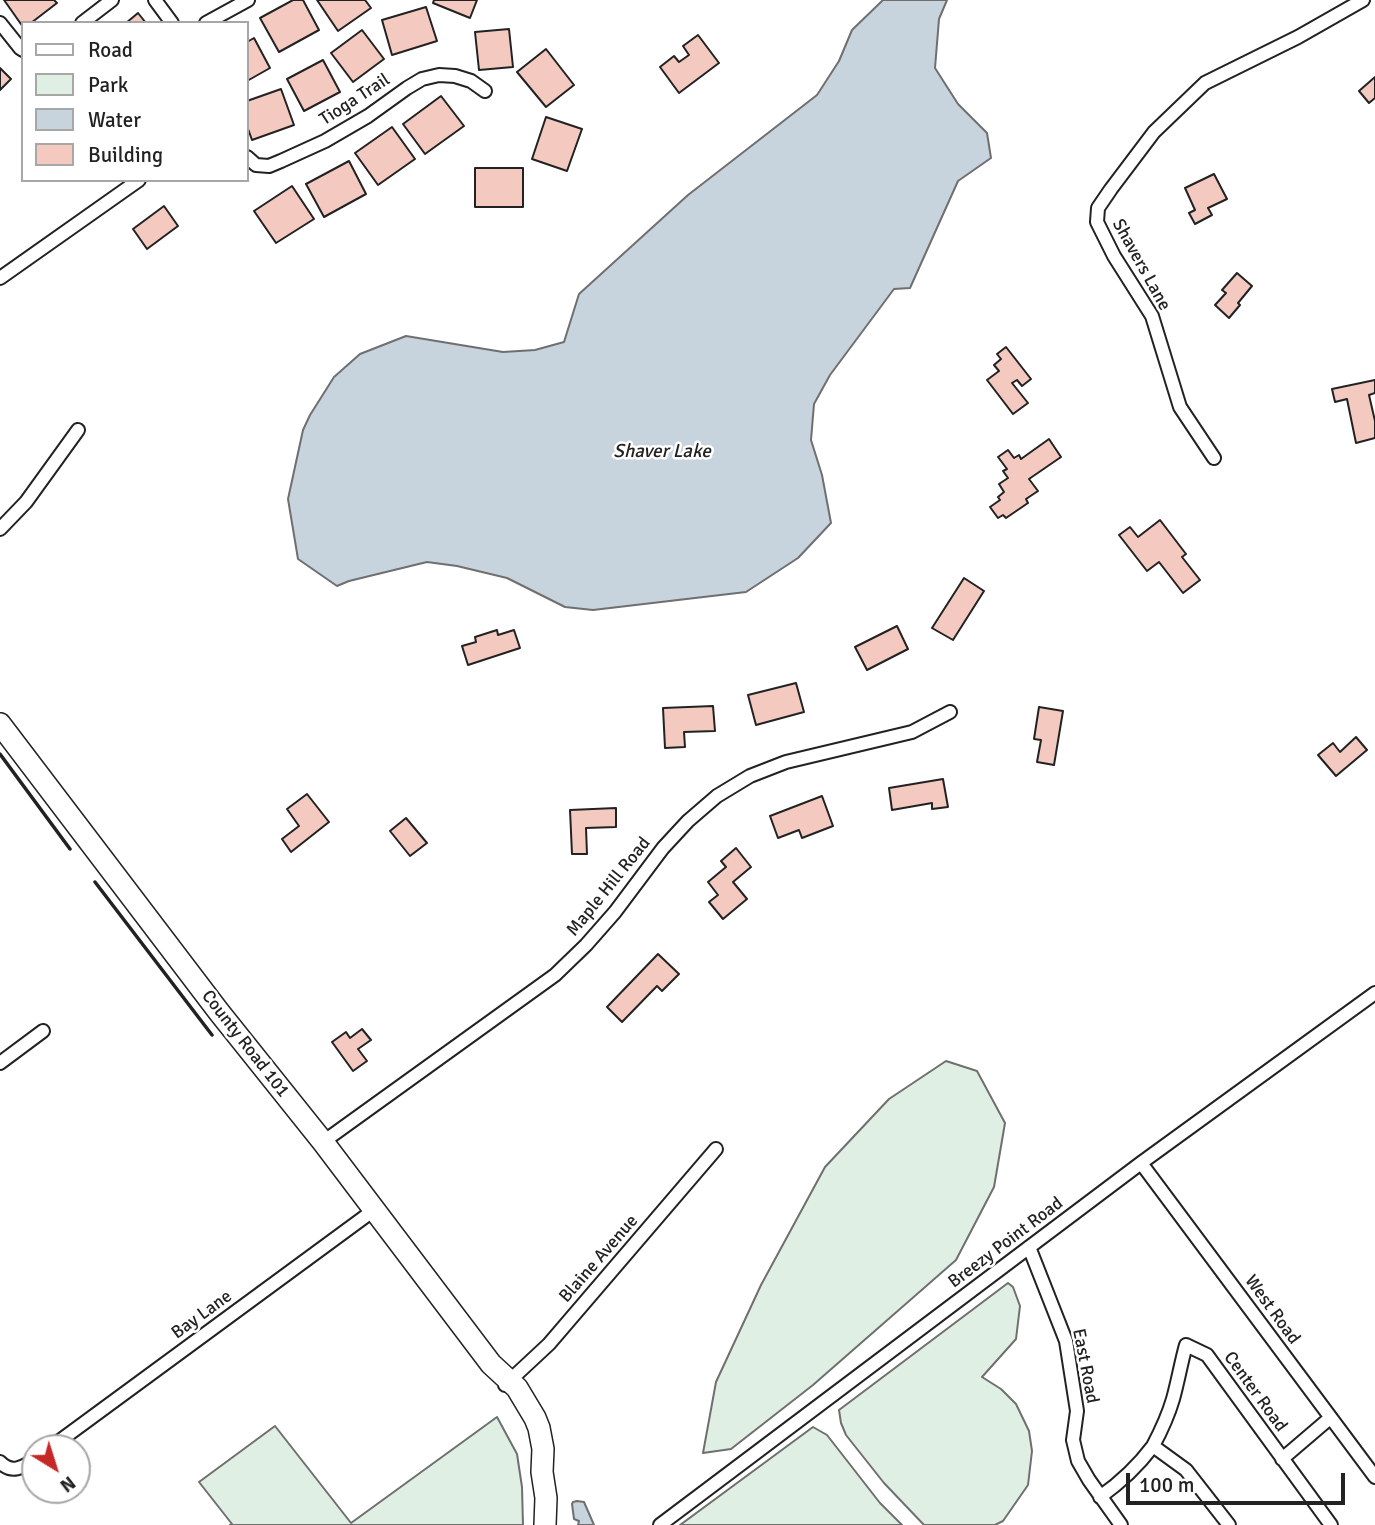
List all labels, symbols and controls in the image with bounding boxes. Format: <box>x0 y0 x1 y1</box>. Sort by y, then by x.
legend <box>21 21 248 182</box>
text: Road <box>88 37 133 63</box>
street label: Tioga Trail <box>316 69 394 131</box>
text: Park <box>88 72 128 98</box>
text: Water <box>88 107 141 133</box>
text: Building <box>88 142 163 168</box>
street label: Shavers Lane <box>1107 215 1175 315</box>
water label: Shaver Lake <box>613 441 711 463</box>
street label: Maple Hill Road <box>562 833 656 941</box>
street label: County Road 101 <box>196 986 294 1102</box>
street label: Breezy Point Road <box>944 1193 1068 1293</box>
street label: Blaine Avenue <box>555 1211 643 1307</box>
street label: West Road <box>1240 1271 1304 1349</box>
street label: Bay Lane <box>168 1286 236 1344</box>
street label: East Road <box>1067 1327 1103 1405</box>
street label: Center Road <box>1219 1348 1291 1436</box>
north arrow <box>21 1434 91 1504</box>
scale bar <box>1130 1458 1349 1502</box>
text: N <box>55 1470 80 1497</box>
text: 100 m <box>1139 1472 1194 1498</box>

